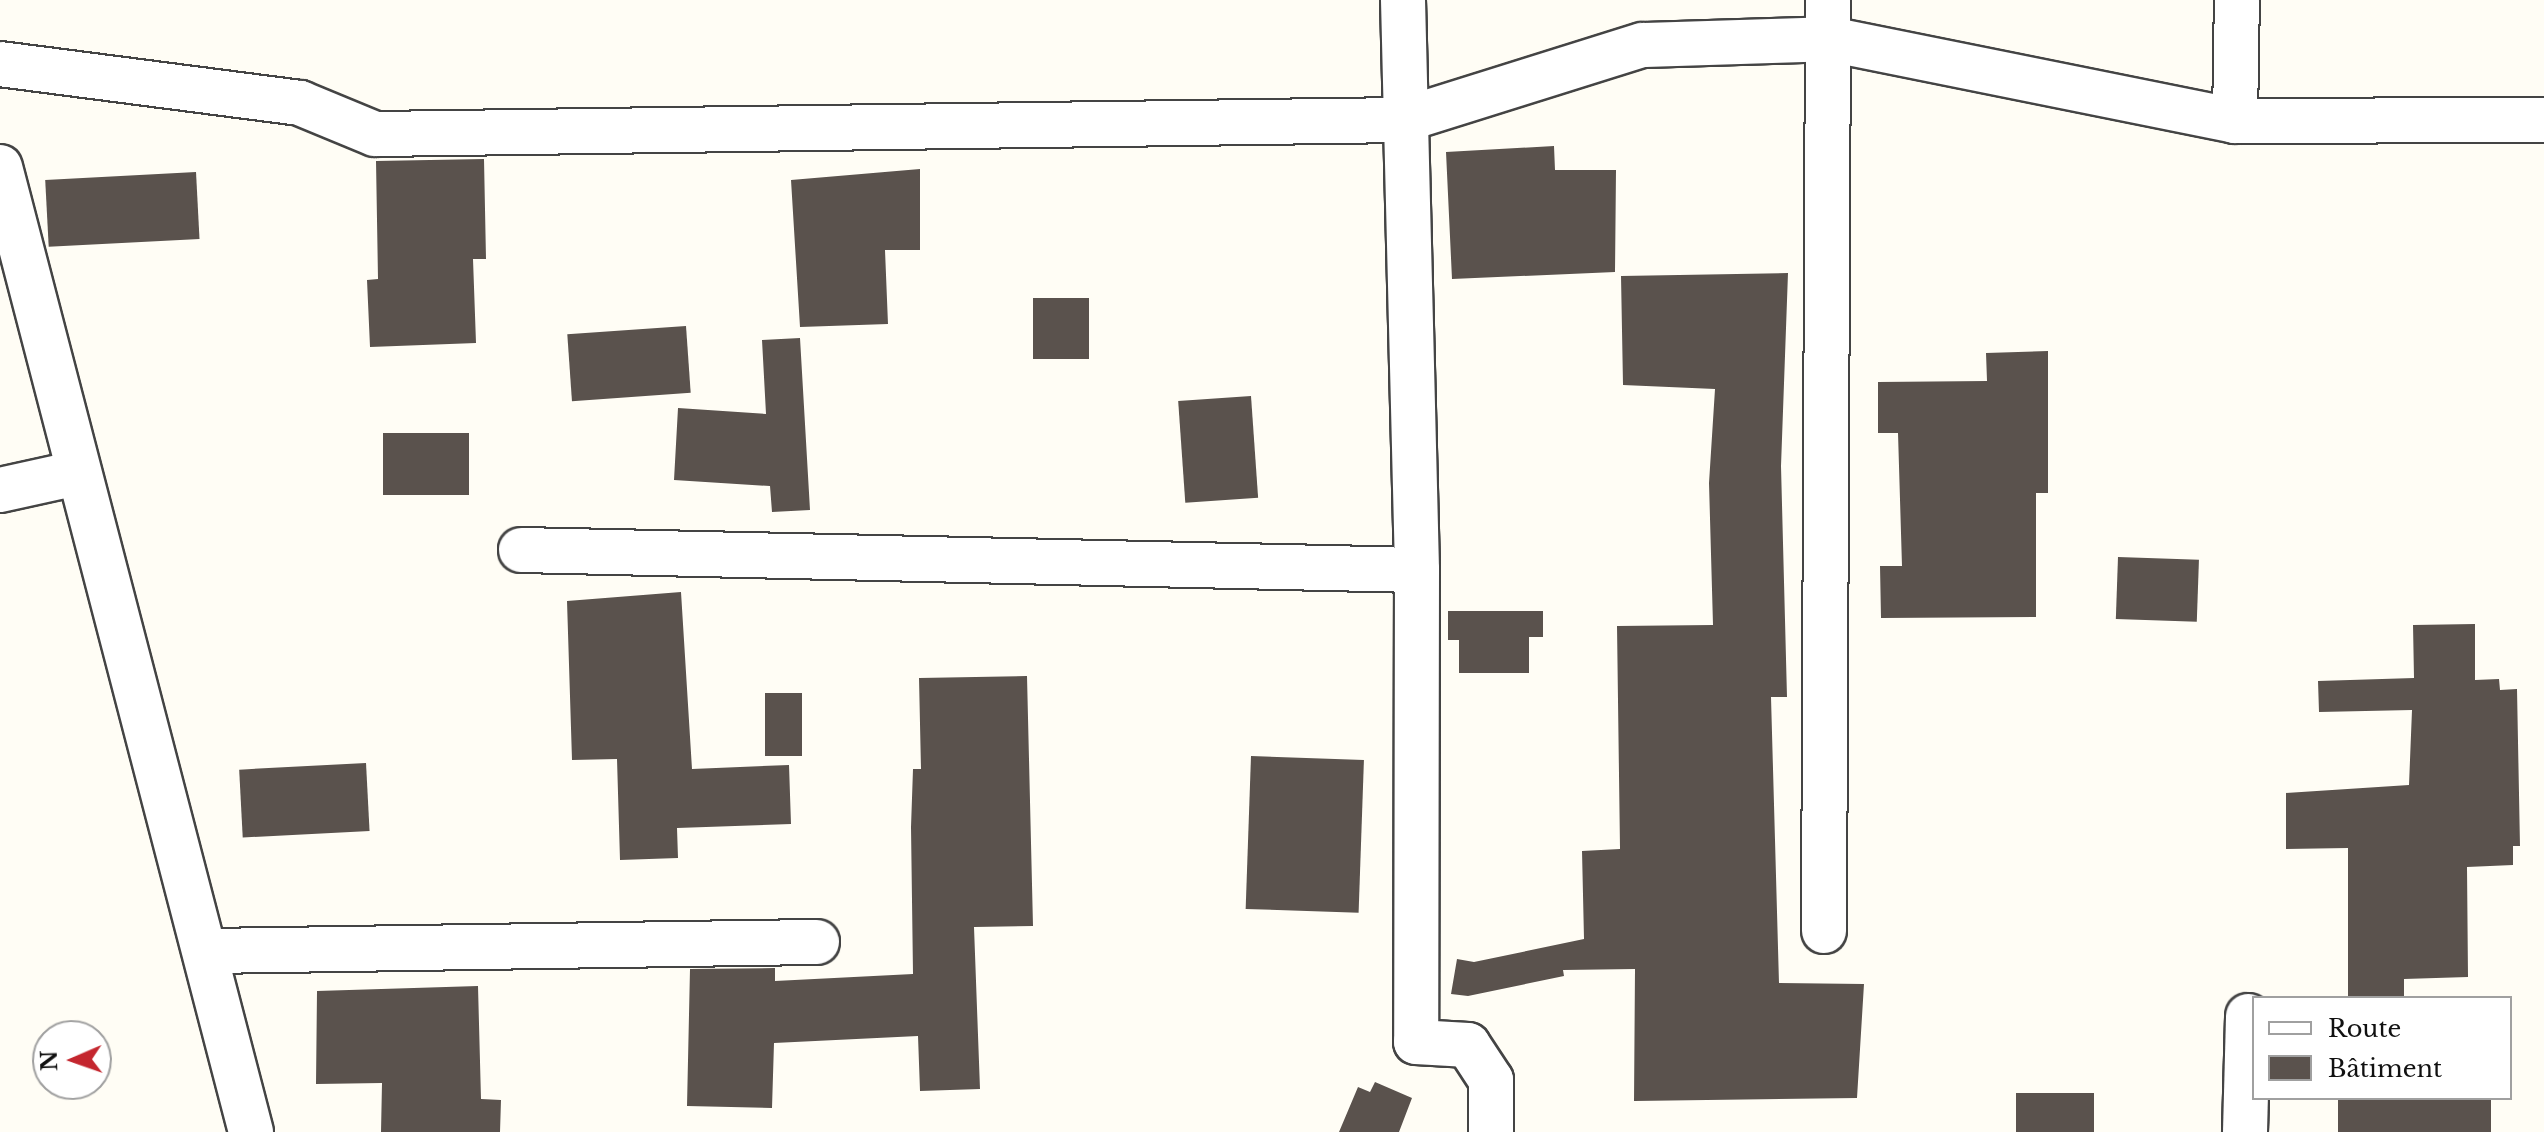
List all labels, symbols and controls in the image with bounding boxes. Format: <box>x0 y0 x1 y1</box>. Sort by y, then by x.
legend <box>2252 996 2512 1100</box>
text: Route <box>2328 1014 2401 1043</box>
north arrow <box>32 1020 112 1100</box>
text: N <box>36 1050 63 1072</box>
text: Bâtiment <box>2328 1054 2442 1083</box>

